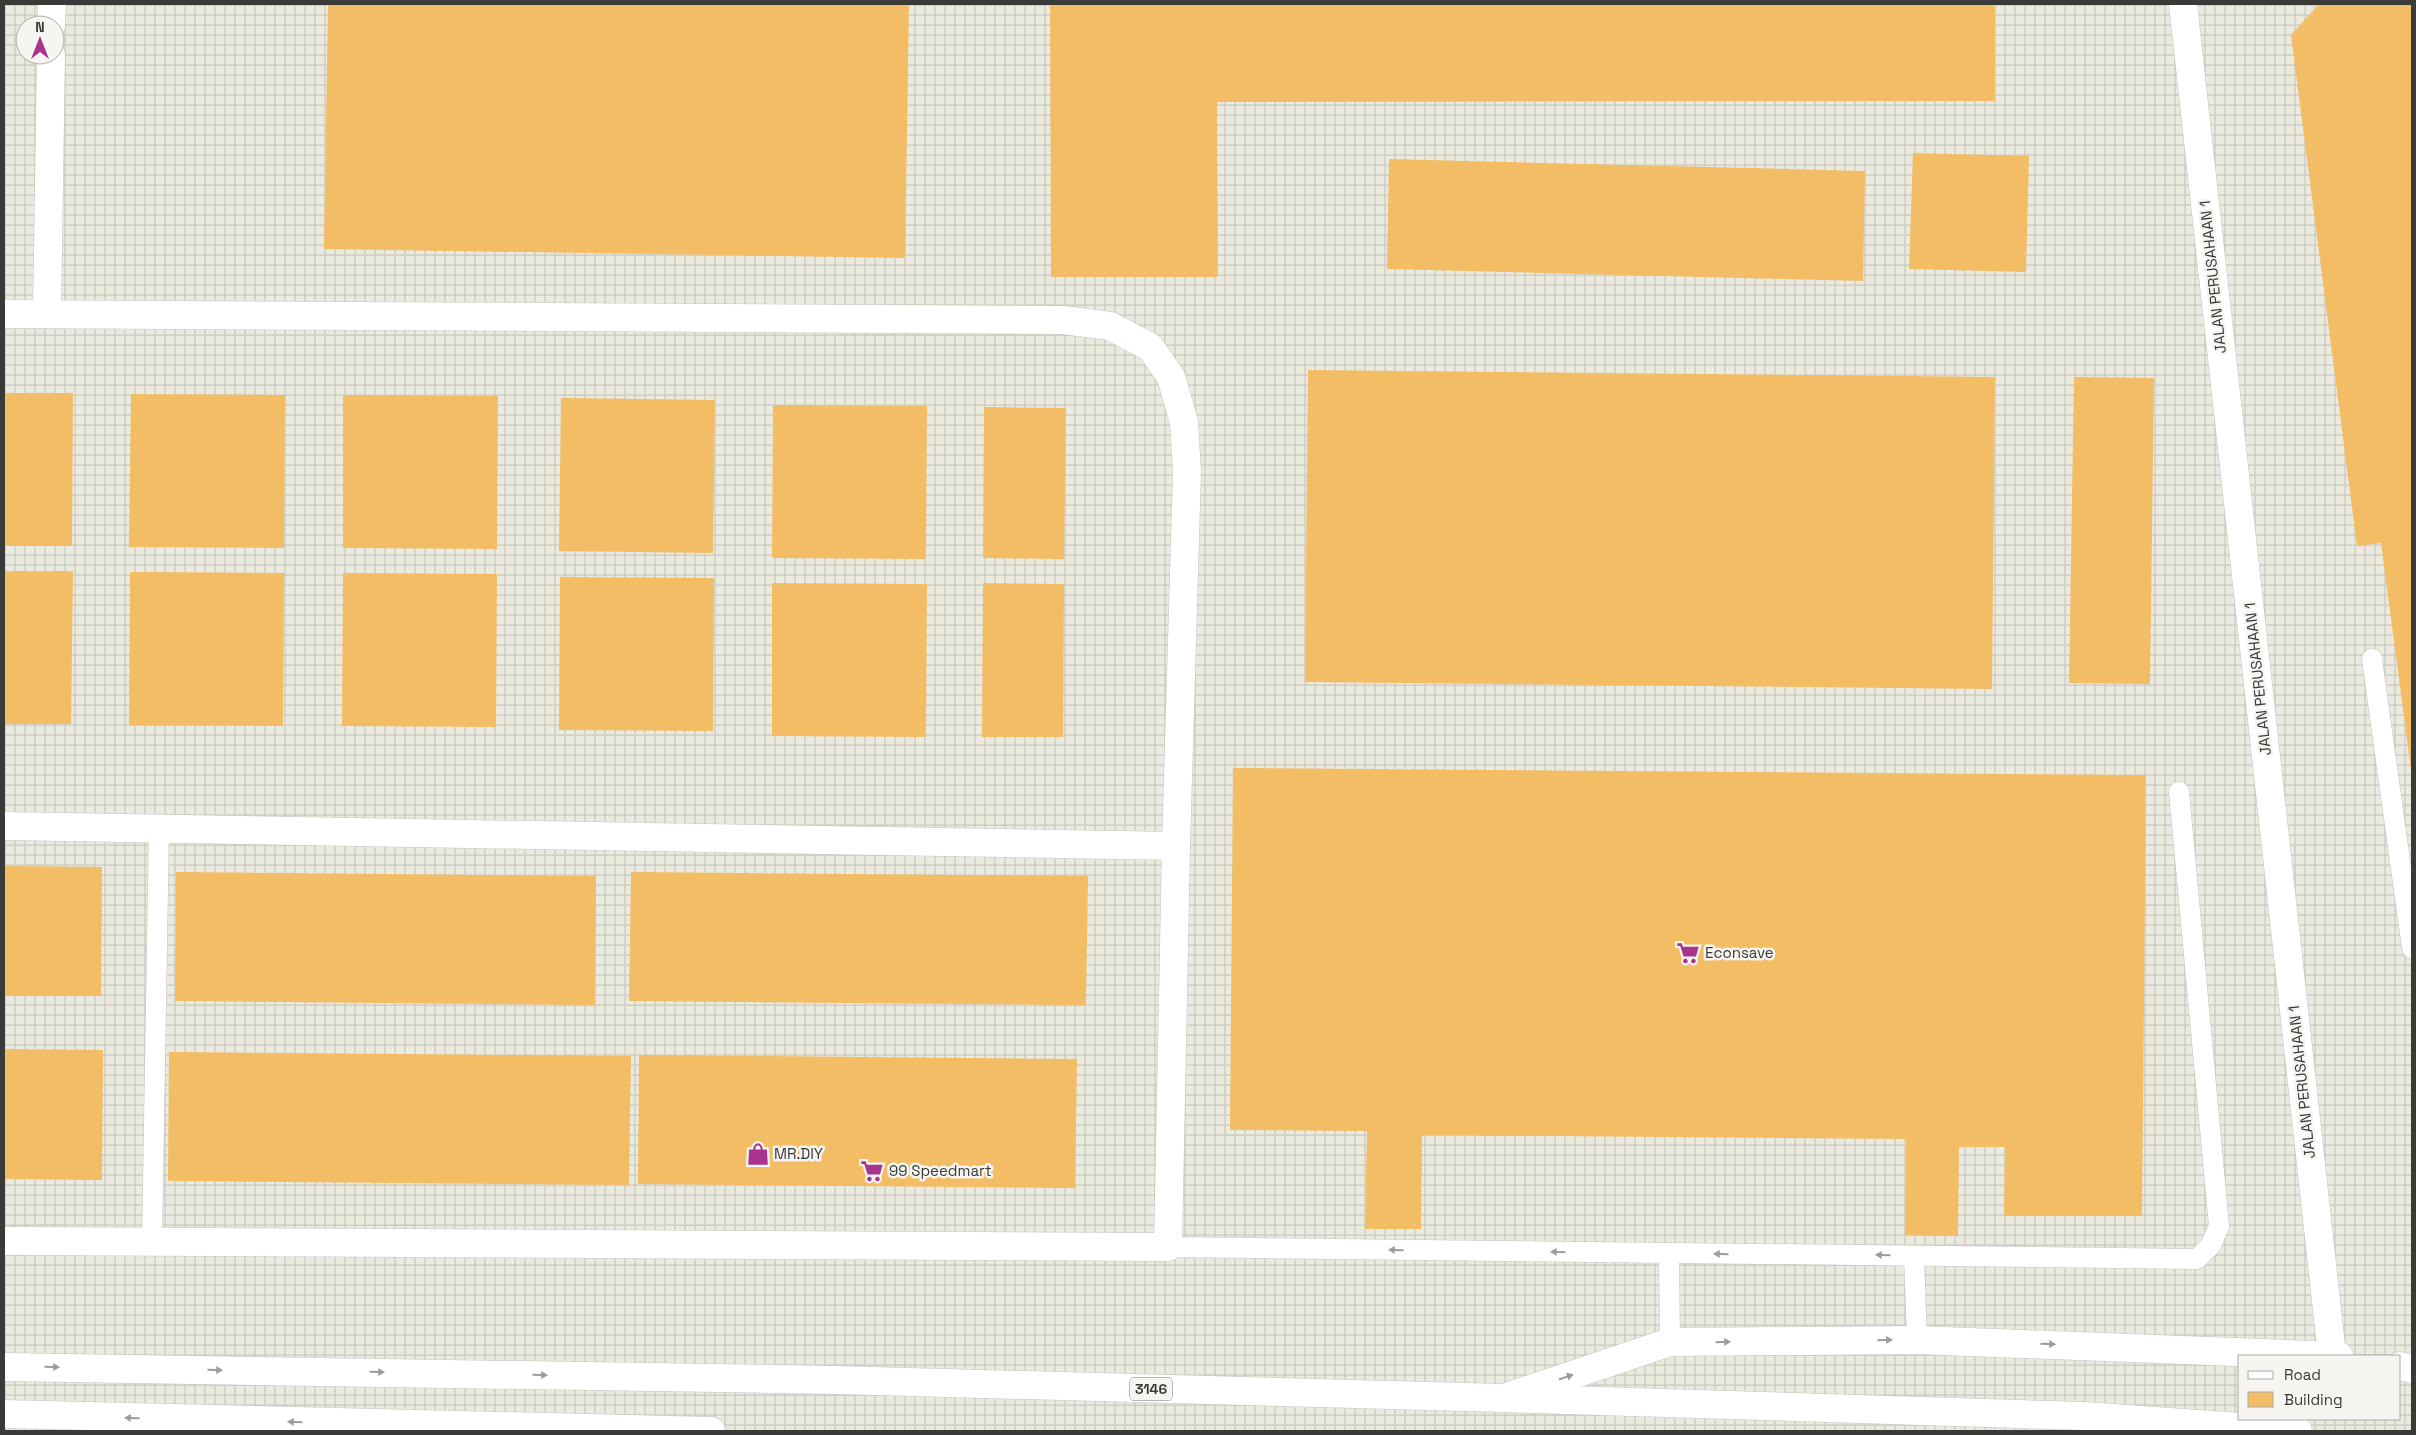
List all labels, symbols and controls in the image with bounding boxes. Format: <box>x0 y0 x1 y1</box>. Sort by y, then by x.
north arrow <box>15 15 65 65</box>
text: N <box>35 18 45 36</box>
street label: JALAN PERUSAHAAN 1 <box>2195 200 2230 354</box>
street label: JALAN PERUSAHAAN 1 <box>2240 602 2275 756</box>
supermarket icon: Econsave <box>1675 940 1701 966</box>
place label: Econsave <box>1705 943 1774 962</box>
street label: JALAN PERUSAHAAN 1 <box>2284 1005 2319 1159</box>
shop icon: MR.DIY <box>745 1141 771 1167</box>
place label: MR.DIY <box>774 1144 823 1163</box>
supermarket icon: 99 Speedmart <box>859 1158 885 1184</box>
place label: 99 Speedmart <box>889 1161 992 1180</box>
one-way arrow <box>1387 1246 1403 1254</box>
one-way arrow <box>1550 1248 1566 1256</box>
one-way arrow <box>1712 1250 1728 1258</box>
one-way arrow <box>1875 1251 1891 1259</box>
one-way arrow <box>1878 1336 1894 1344</box>
one-way arrow <box>1715 1338 1731 1346</box>
one-way arrow <box>2040 1341 2056 1349</box>
legend <box>2238 1355 2401 1420</box>
one-way arrow <box>45 1364 61 1372</box>
text: Road <box>2284 1365 2321 1384</box>
one-way arrow <box>207 1366 223 1374</box>
one-way arrow <box>370 1368 386 1376</box>
one-way arrow <box>532 1371 548 1379</box>
one-way arrow <box>1559 1373 1574 1381</box>
road number: 3146 <box>1130 1378 1172 1400</box>
text: Building <box>2284 1390 2343 1409</box>
one-way arrow <box>124 1413 140 1421</box>
one-way arrow <box>286 1418 302 1426</box>

